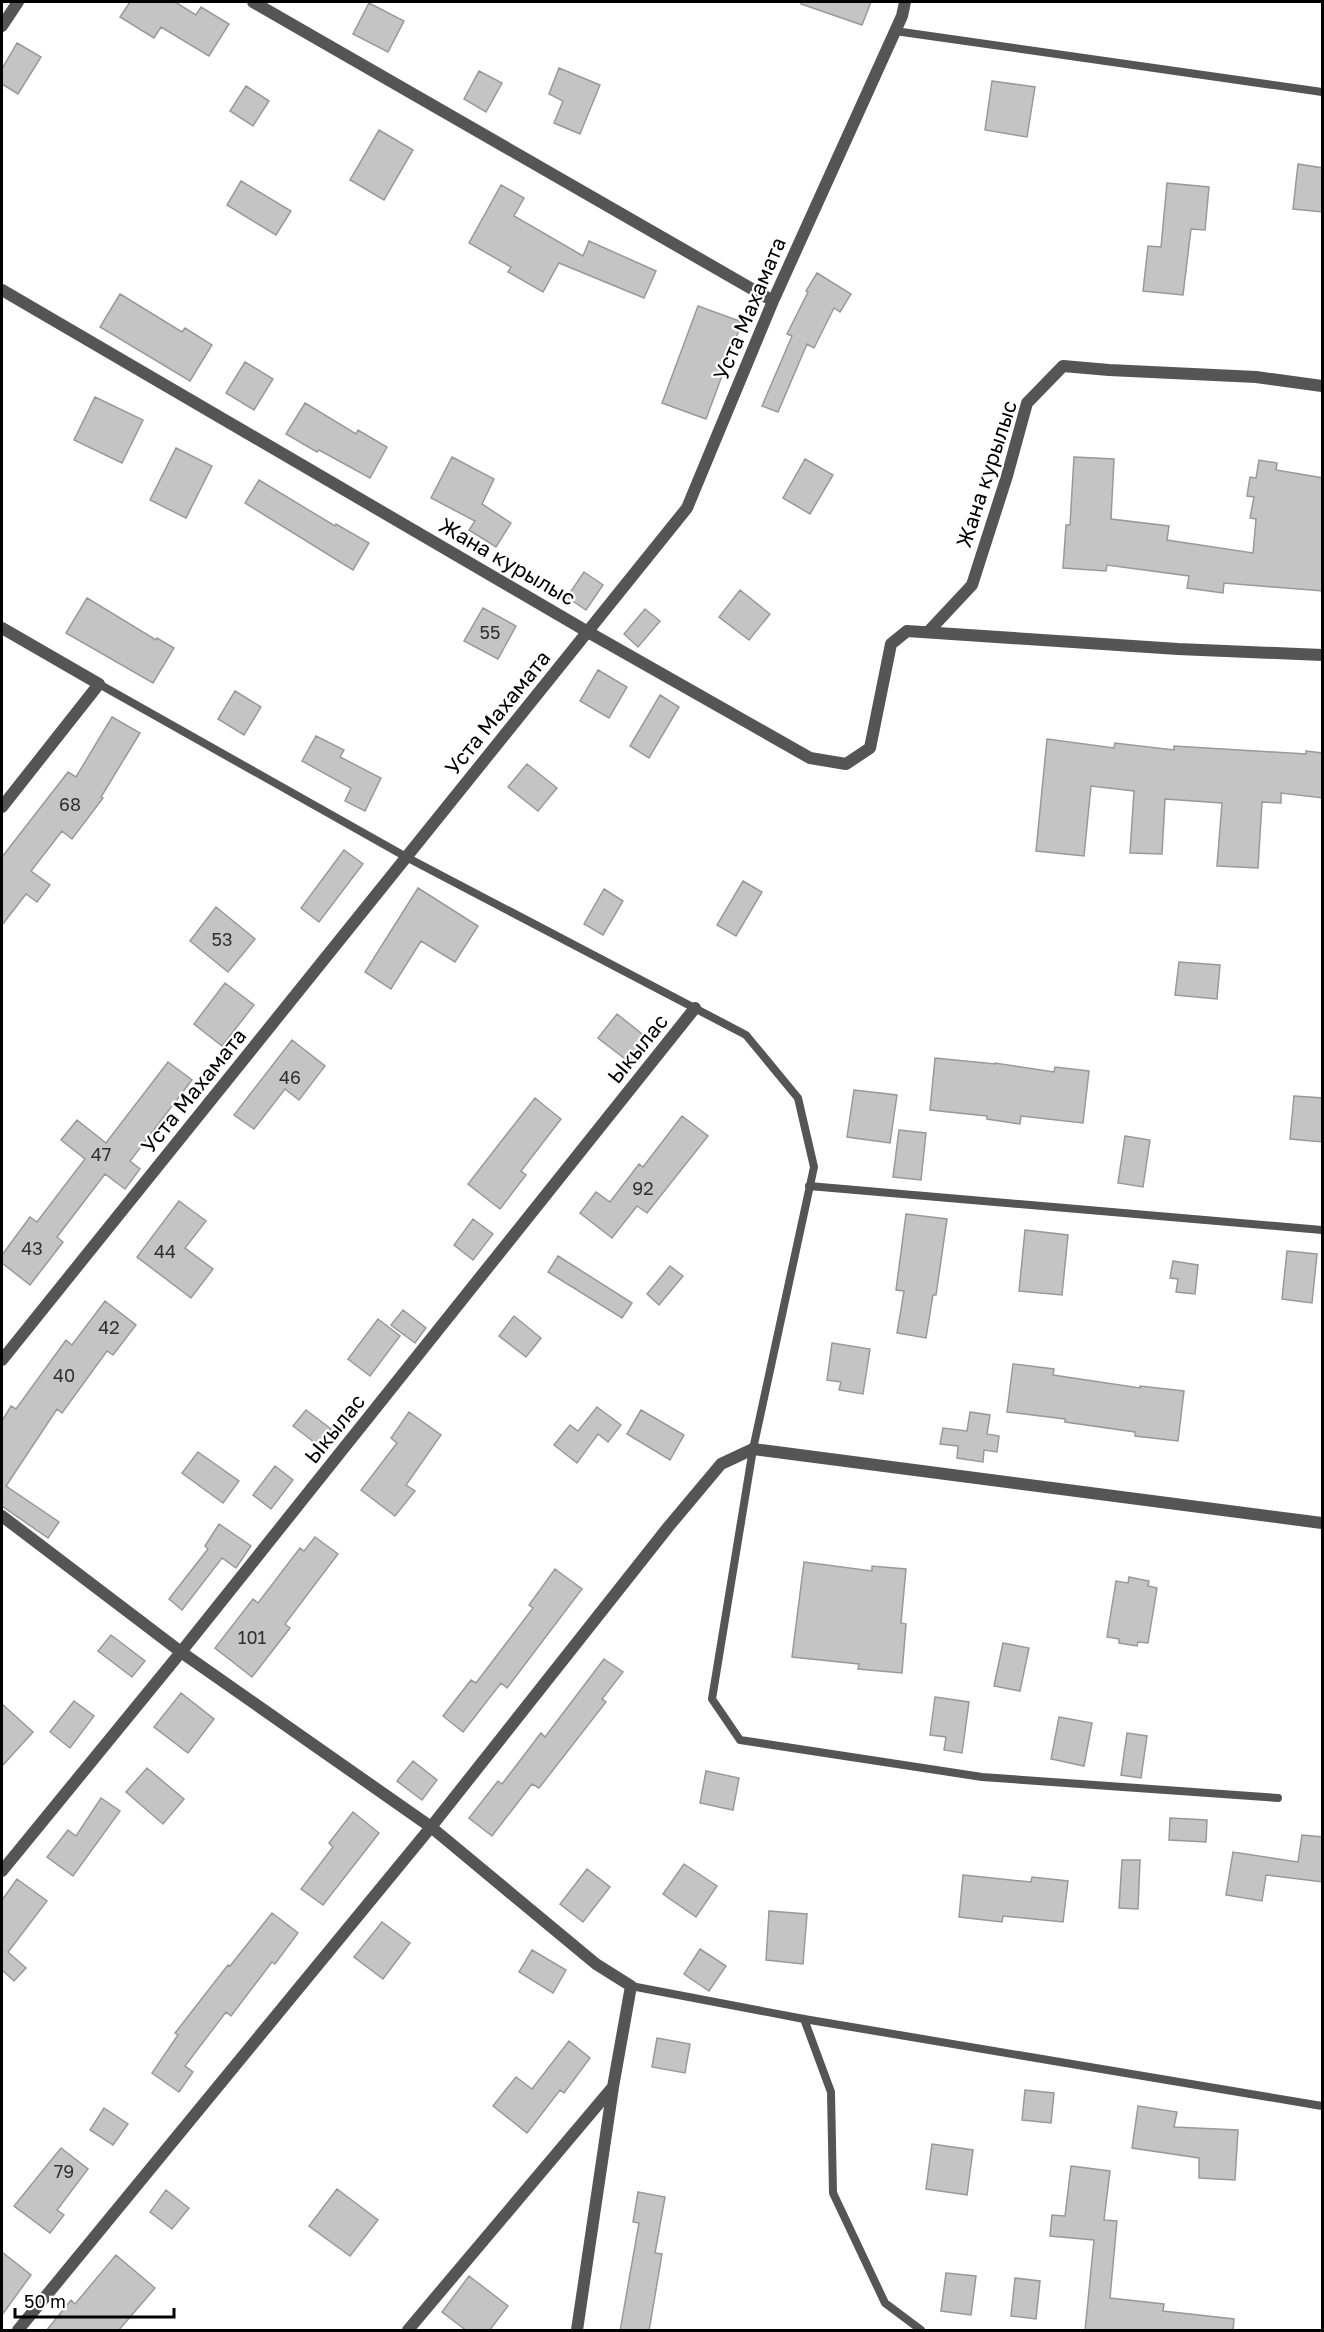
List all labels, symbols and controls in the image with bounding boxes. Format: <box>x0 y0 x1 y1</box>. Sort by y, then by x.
street label: Уста Махамата <box>707 233 791 384</box>
street label: Жана курылыс <box>950 397 1022 551</box>
street label: Жана курылыс <box>435 512 580 611</box>
house number: 55 <box>480 621 500 643</box>
street label: Уста Махамата <box>439 645 555 780</box>
house number: 68 <box>59 793 81 815</box>
house number: 53 <box>212 928 232 950</box>
street label: Ыкылас <box>601 1008 673 1088</box>
street label: Уста Махамата <box>135 1023 251 1158</box>
house number: 46 <box>279 1066 301 1088</box>
house number: 47 <box>91 1143 111 1165</box>
house number: 92 <box>632 1177 654 1199</box>
house number: 43 <box>21 1237 43 1259</box>
house number: 44 <box>154 1240 176 1262</box>
house number: 42 <box>98 1316 120 1338</box>
house number: 40 <box>53 1364 75 1386</box>
street label: Ыкылас <box>298 1388 370 1468</box>
house number: 101 <box>238 1626 267 1648</box>
house number: 79 <box>54 2160 74 2182</box>
scale bar <box>15 2281 174 2319</box>
text: 50 m <box>24 2290 66 2312</box>

